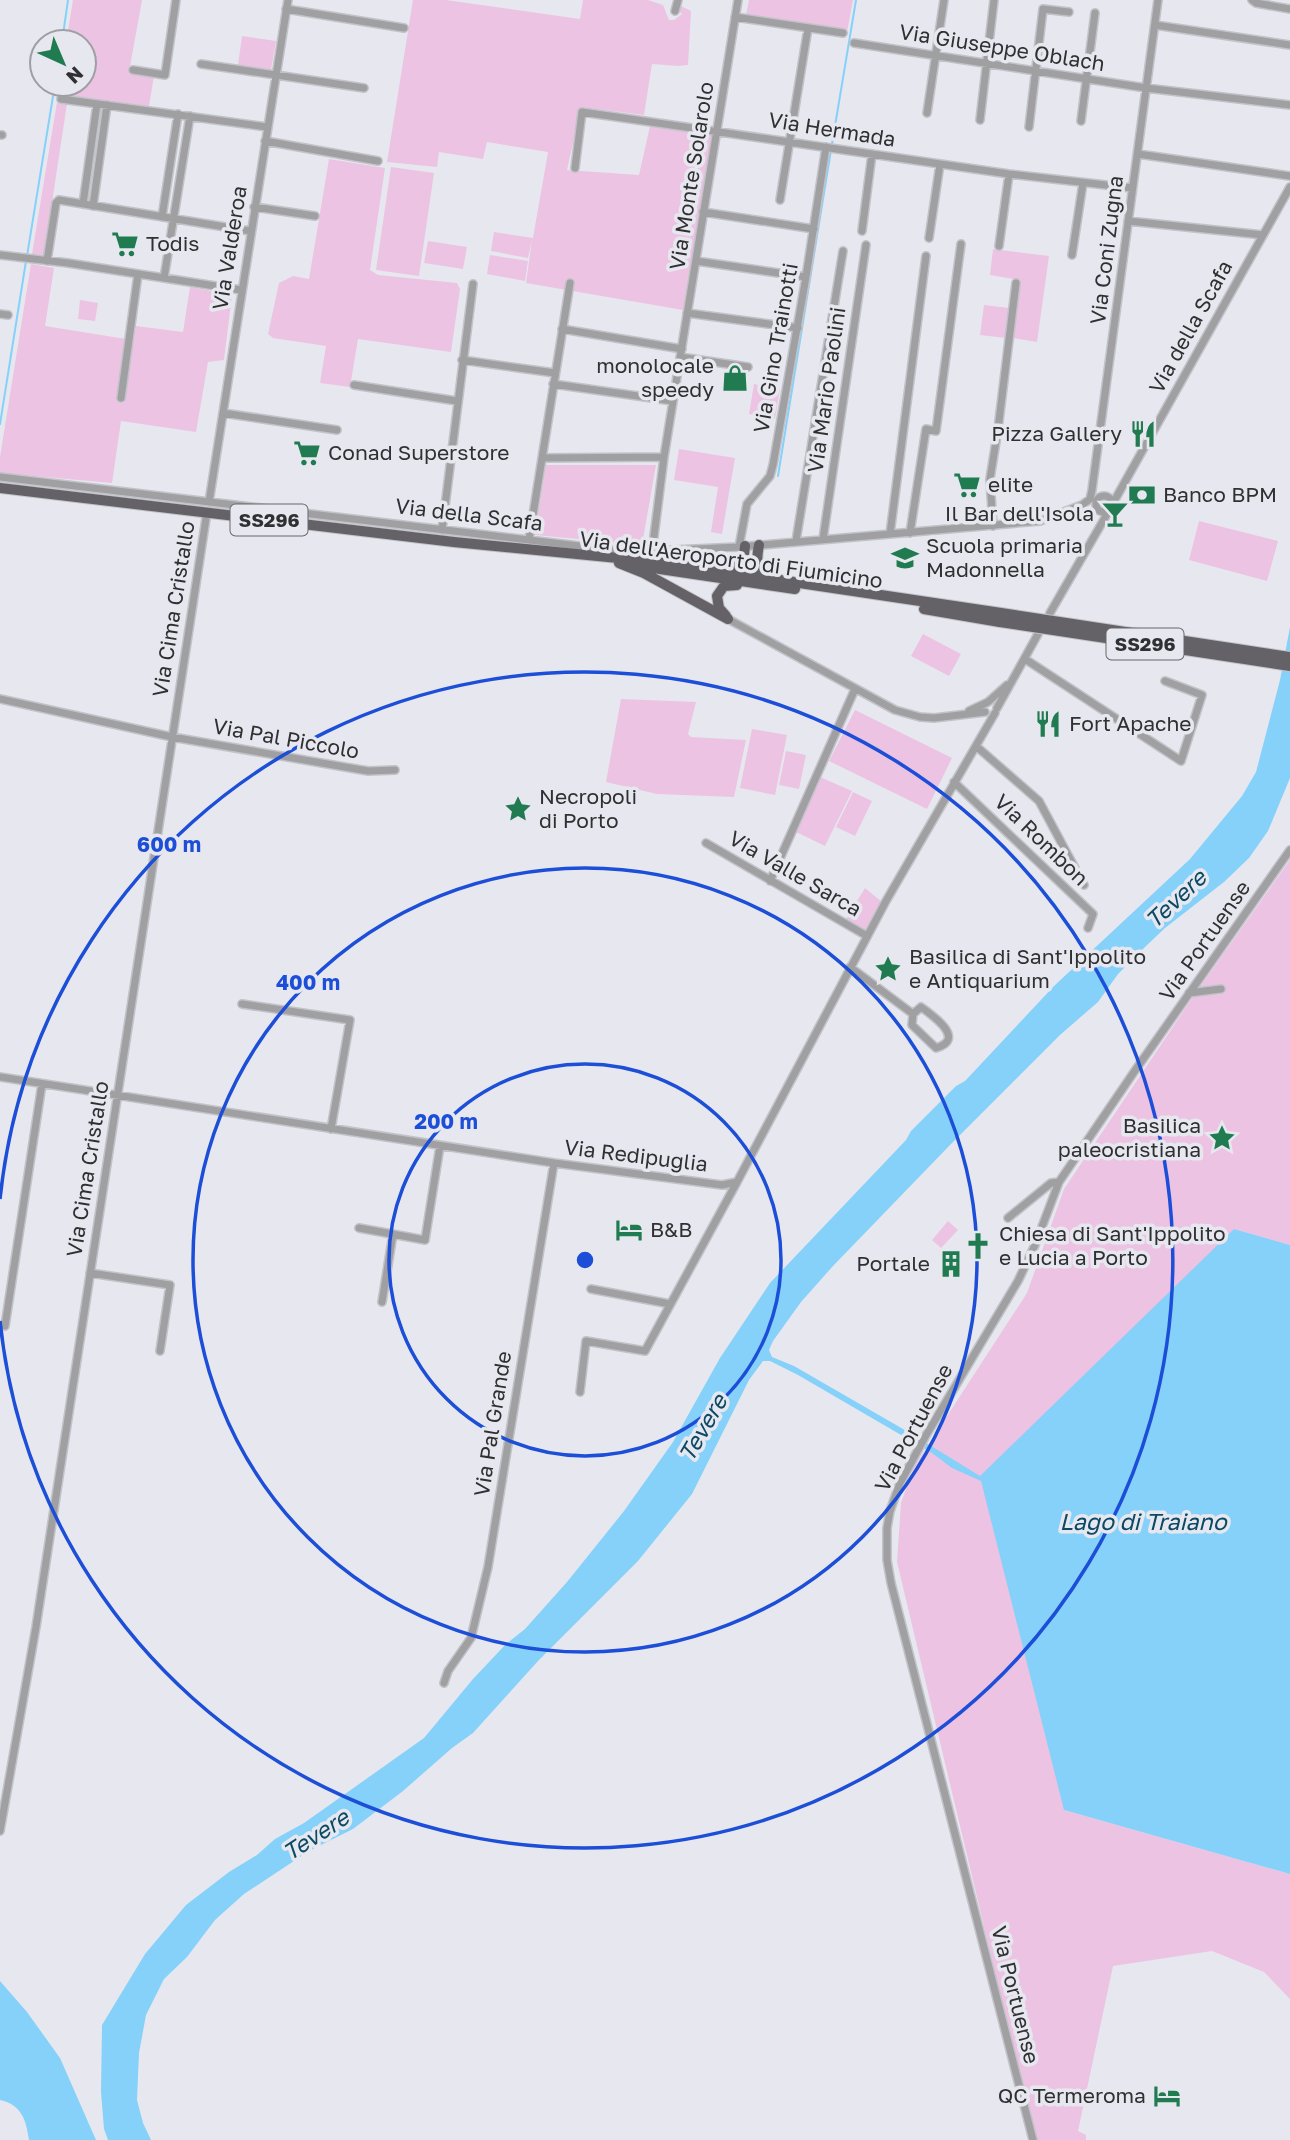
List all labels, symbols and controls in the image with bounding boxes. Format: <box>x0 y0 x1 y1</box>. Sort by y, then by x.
street label: Via Giuseppe Oblach <box>897 18 1107 76</box>
north arrow <box>28 28 98 98</box>
text: N <box>62 62 88 89</box>
street label: Via Monte Solarolo <box>663 80 719 272</box>
street label: Via Hermada <box>767 106 898 152</box>
street label: Via Coni Zugna <box>1084 174 1128 326</box>
street label: Via Valderoa <box>206 184 252 312</box>
supermarket icon: Todis <box>110 229 140 259</box>
place label: Todis <box>146 230 199 256</box>
street label: Via della Scafa <box>1143 255 1237 398</box>
street label: Via Gino Trainotti <box>747 261 803 435</box>
street label: Via Mario Paolini <box>801 305 851 475</box>
place label: monolocale speedy <box>596 352 714 402</box>
shop icon: monolocale speedy <box>720 363 750 393</box>
restaurant icon: Pizza Gallery <box>1128 419 1158 449</box>
place label: Pizza Gallery <box>991 420 1122 446</box>
supermarket icon: Conad Superstore <box>292 438 322 468</box>
place label: Conad Superstore <box>328 439 510 465</box>
supermarket icon: elite <box>952 470 982 500</box>
place label: elite <box>988 471 1033 497</box>
bank icon: Banco BPM <box>1127 480 1157 510</box>
place label: Banco BPM <box>1163 481 1277 507</box>
street label: Via della Scafa <box>394 492 544 536</box>
bar icon: Il Bar dell'Isola <box>1100 499 1130 529</box>
place label: Il Bar dell'Isola <box>945 500 1094 526</box>
road number: SS296 <box>230 505 308 536</box>
street label: Via Cima Cristallo <box>146 519 200 699</box>
street label: Via dell'Aeroporto di Fiumicino <box>578 525 884 593</box>
place label: Scuola primaria Madonnella <box>926 532 1083 582</box>
school or university icon: Scuola primaria Madonnella <box>890 543 920 573</box>
road number: SS296 <box>1106 628 1184 660</box>
restaurant icon: Fort Apache <box>1033 709 1063 739</box>
place label: Fort Apache <box>1069 710 1192 736</box>
street label: Via Pal Piccolo <box>211 712 361 764</box>
place label: Necropoli di Porto <box>539 783 637 833</box>
street label: Via Rombon <box>989 788 1094 890</box>
place icon: Necropoli di Porto <box>503 794 533 824</box>
street label: Via Valle Sarca <box>725 825 866 922</box>
text: 600 m <box>137 831 201 857</box>
water label: Tevere <box>1139 862 1213 933</box>
street label: Via Portuense <box>1153 875 1255 1006</box>
place label: Basilica di Sant'Ippolito e Antiquarium <box>909 943 1146 993</box>
place icon: Basilica di Sant'Ippolito e Antiquarium <box>873 954 903 984</box>
text: 400 m <box>276 969 340 995</box>
street label: Via Cima Cristallo <box>60 1079 114 1259</box>
text: 200 m <box>414 1108 478 1134</box>
place label: Basilica paleocristiana <box>1058 1112 1201 1162</box>
place icon: Basilica paleocristiana <box>1207 1123 1237 1153</box>
street label: Via Redipuglia <box>563 1133 709 1177</box>
hotel icon: B&B <box>614 1215 644 1245</box>
place label: B&B <box>650 1216 692 1242</box>
place label: Chiesa di Sant'Ippolito e Lucia a Porto <box>999 1220 1226 1270</box>
church icon: Chiesa di Sant'Ippolito e Lucia a Porto <box>963 1231 993 1261</box>
centre of rings <box>573 1248 597 1272</box>
building icon: Portale <box>936 1249 966 1279</box>
place label: Portale <box>856 1250 930 1276</box>
street label: Via Pal Grande <box>468 1349 516 1498</box>
street label: Via Portuense <box>869 1359 958 1496</box>
water label: Tevere <box>672 1387 733 1466</box>
water label: Lago di Traiano <box>1059 1507 1228 1535</box>
water label: Tevere <box>277 1802 355 1866</box>
street label: Via Portuense <box>986 1923 1046 2066</box>
hotel icon: QC Termeroma <box>1152 2081 1182 2111</box>
place label: QC Termeroma <box>998 2082 1146 2108</box>

